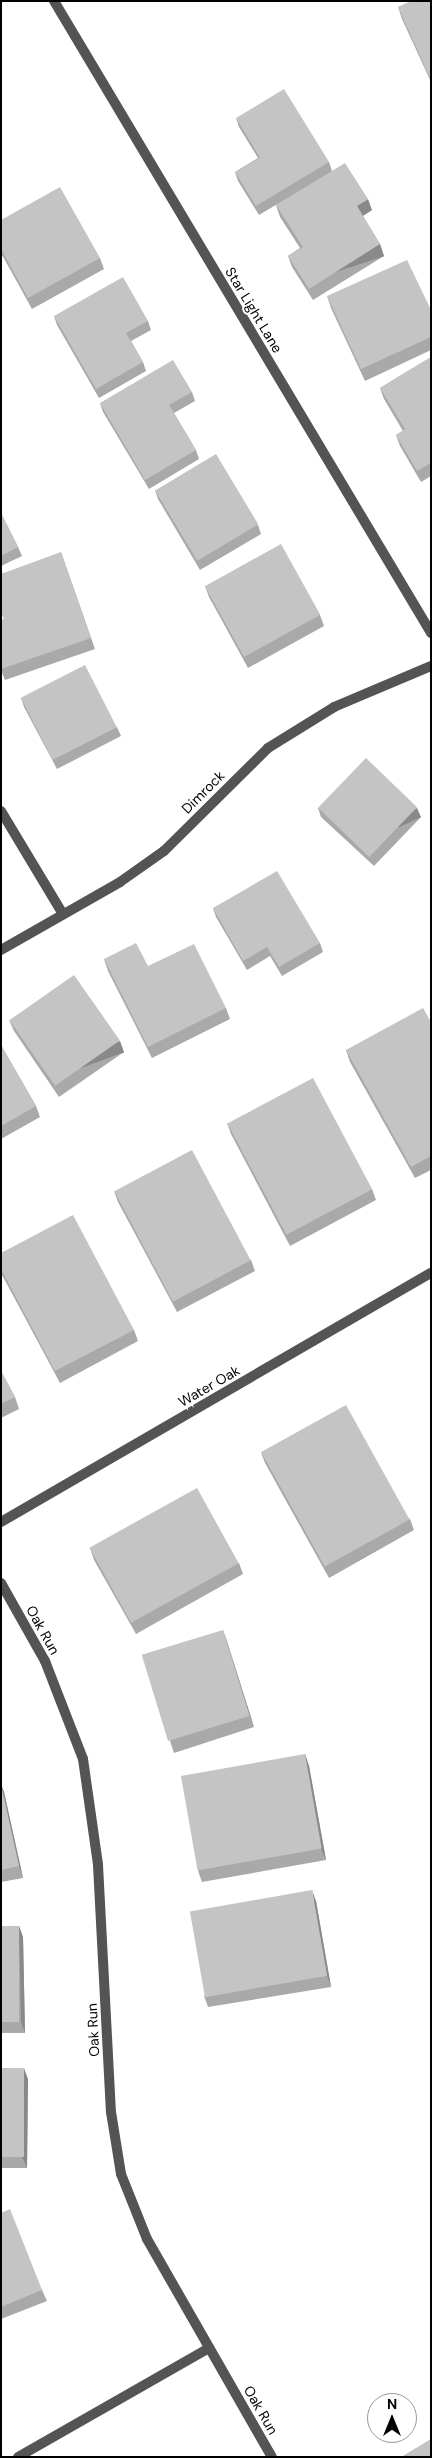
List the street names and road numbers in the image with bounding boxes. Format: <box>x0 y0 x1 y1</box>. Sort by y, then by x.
street label: Star Light Lane <box>222 264 286 356</box>
street label: Dimrock <box>178 767 228 817</box>
street label: Water Oak <box>175 1362 243 1410</box>
street label: Oak Run <box>23 1602 63 1658</box>
street label: Oak Run <box>83 2003 103 2057</box>
street label: Oak Run <box>240 2383 282 2437</box>

